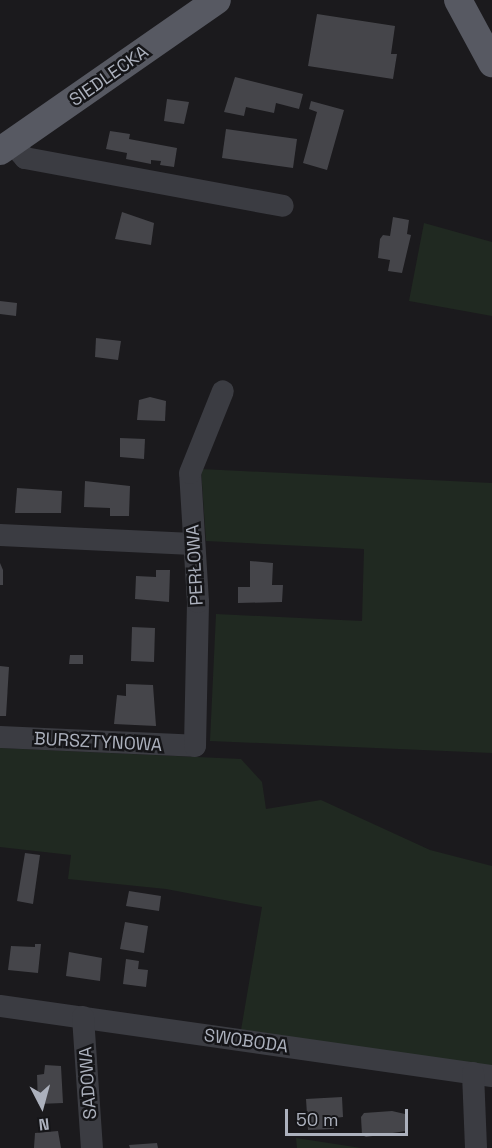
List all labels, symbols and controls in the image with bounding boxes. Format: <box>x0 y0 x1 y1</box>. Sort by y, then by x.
street label: SIEDLECKA <box>65 41 153 111</box>
street label: PERŁOWA <box>182 524 208 606</box>
street label: BURSZTYNOWA <box>33 728 163 756</box>
street label: SWOBODA <box>202 1024 290 1058</box>
street label: SADOWA <box>75 1046 101 1120</box>
north arrow <box>12 1076 72 1136</box>
scale bar <box>288 1097 411 1135</box>
text: 50 m <box>296 1108 338 1131</box>
text: N <box>38 1113 50 1135</box>

